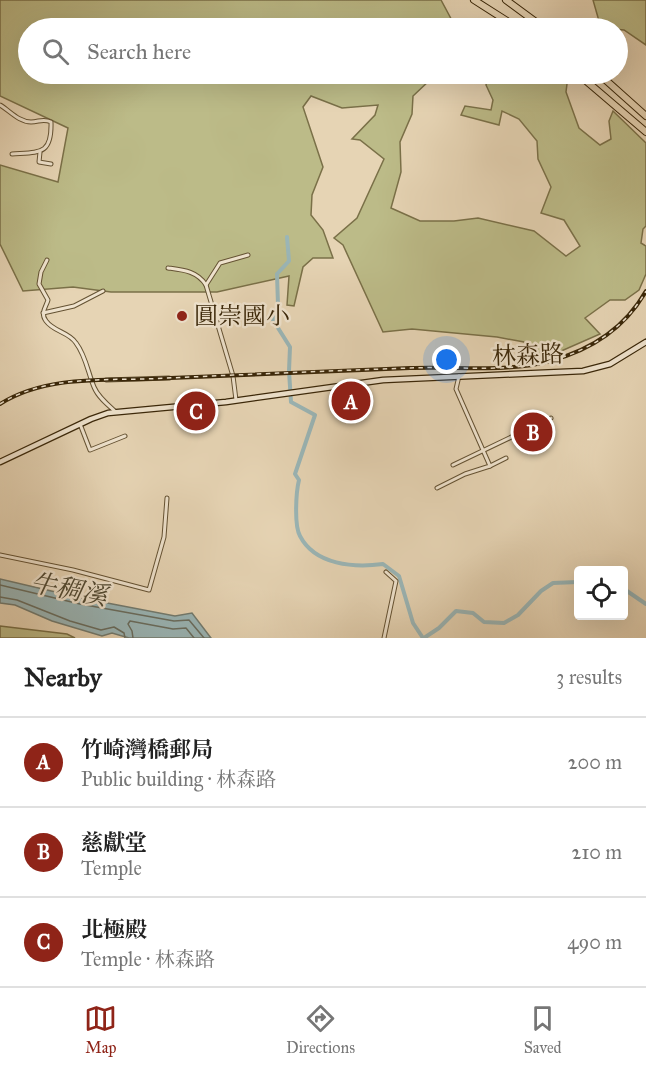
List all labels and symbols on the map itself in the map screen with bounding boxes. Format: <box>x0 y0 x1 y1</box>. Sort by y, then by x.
place label: 圓崇國小 <box>194 301 290 331</box>
marker: 圓崇國小 <box>175 309 189 323</box>
street label: 林森路 <box>491 339 565 371</box>
your location <box>432 345 461 374</box>
pin: A <box>332 378 370 424</box>
pin: C <box>176 388 216 434</box>
pin: B <box>514 410 552 454</box>
water label: 牛稠溪 <box>28 566 113 613</box>

